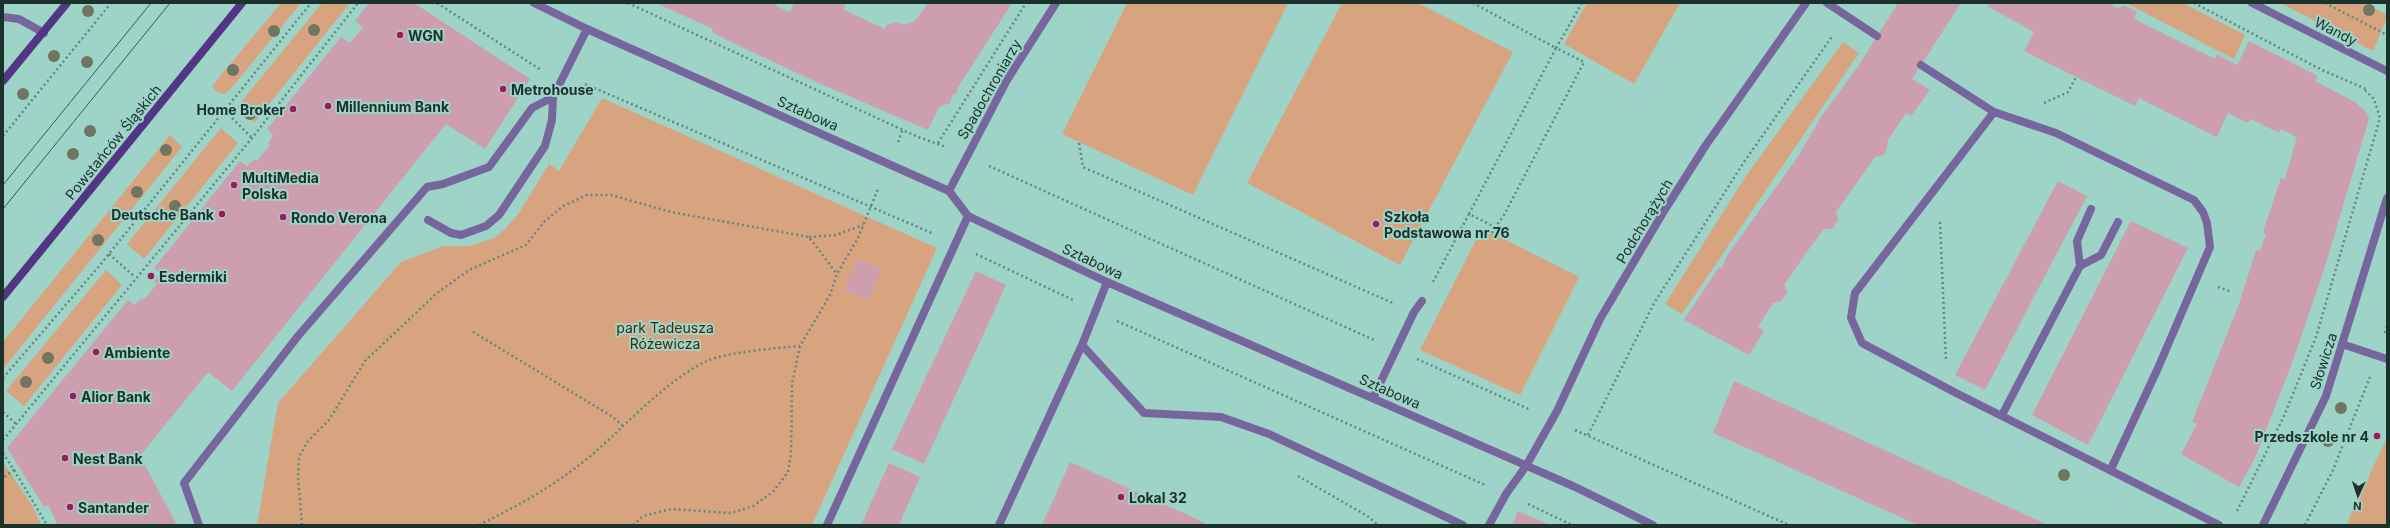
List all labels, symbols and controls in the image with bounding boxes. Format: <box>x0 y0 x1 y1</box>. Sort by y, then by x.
street label: Wandy <box>2312 13 2360 49</box>
place label: WGN <box>408 27 443 44</box>
marker: WGN <box>395 30 405 40</box>
street label: Spadochroniarzy <box>953 36 1025 142</box>
street label: Powstańców Śląskich <box>61 81 165 203</box>
place label: Metrohouse <box>511 81 594 98</box>
marker: Metrohouse <box>498 84 508 94</box>
street label: Sztabowa <box>775 92 841 134</box>
place label: Millennium Bank <box>336 98 450 115</box>
place label: Home Broker <box>196 101 285 118</box>
marker: Millennium Bank <box>323 101 333 111</box>
marker: Home Broker <box>288 104 298 114</box>
place label: MultiMedia Polska <box>242 169 319 202</box>
street label: Podchorążych <box>1612 176 1676 266</box>
marker: MultiMedia Polska <box>229 180 239 190</box>
place label: Deutsche Bank <box>111 206 215 223</box>
place label: Szkoła Podstawowa nr 76 <box>1384 208 1510 241</box>
marker: Deutsche Bank <box>217 209 227 219</box>
place label: Rondo Verona <box>291 209 387 226</box>
marker: Rondo Verona <box>278 212 288 222</box>
marker: Szkoła Podstawowa nr 76 <box>1371 219 1381 229</box>
street label: Sztabowa <box>1060 240 1126 282</box>
place label: Esdermiki <box>159 268 227 285</box>
marker: Esdermiki <box>146 271 156 281</box>
park label: park Tadeusza Różewicza <box>616 319 714 352</box>
street label: Słowicza <box>2306 330 2340 392</box>
place label: Ambiente <box>104 344 170 361</box>
marker: Ambiente <box>91 347 101 357</box>
street label: Sztabowa <box>1357 370 1423 412</box>
place label: Alior Bank <box>81 388 152 405</box>
marker: Alior Bank <box>68 391 78 401</box>
place label: Przedszkole nr 4 <box>2254 428 2369 445</box>
marker: Przedszkole nr 4 <box>2372 431 2382 441</box>
place label: Nest Bank <box>73 450 143 467</box>
marker: Nest Bank <box>60 453 70 463</box>
north arrow <box>2338 476 2378 516</box>
place label: Lokal 32 <box>1129 489 1187 506</box>
marker: Lokal 32 <box>1116 492 1126 502</box>
place label: Santander <box>78 499 149 516</box>
text: N <box>2353 499 2362 513</box>
marker: Santander <box>65 502 75 512</box>

